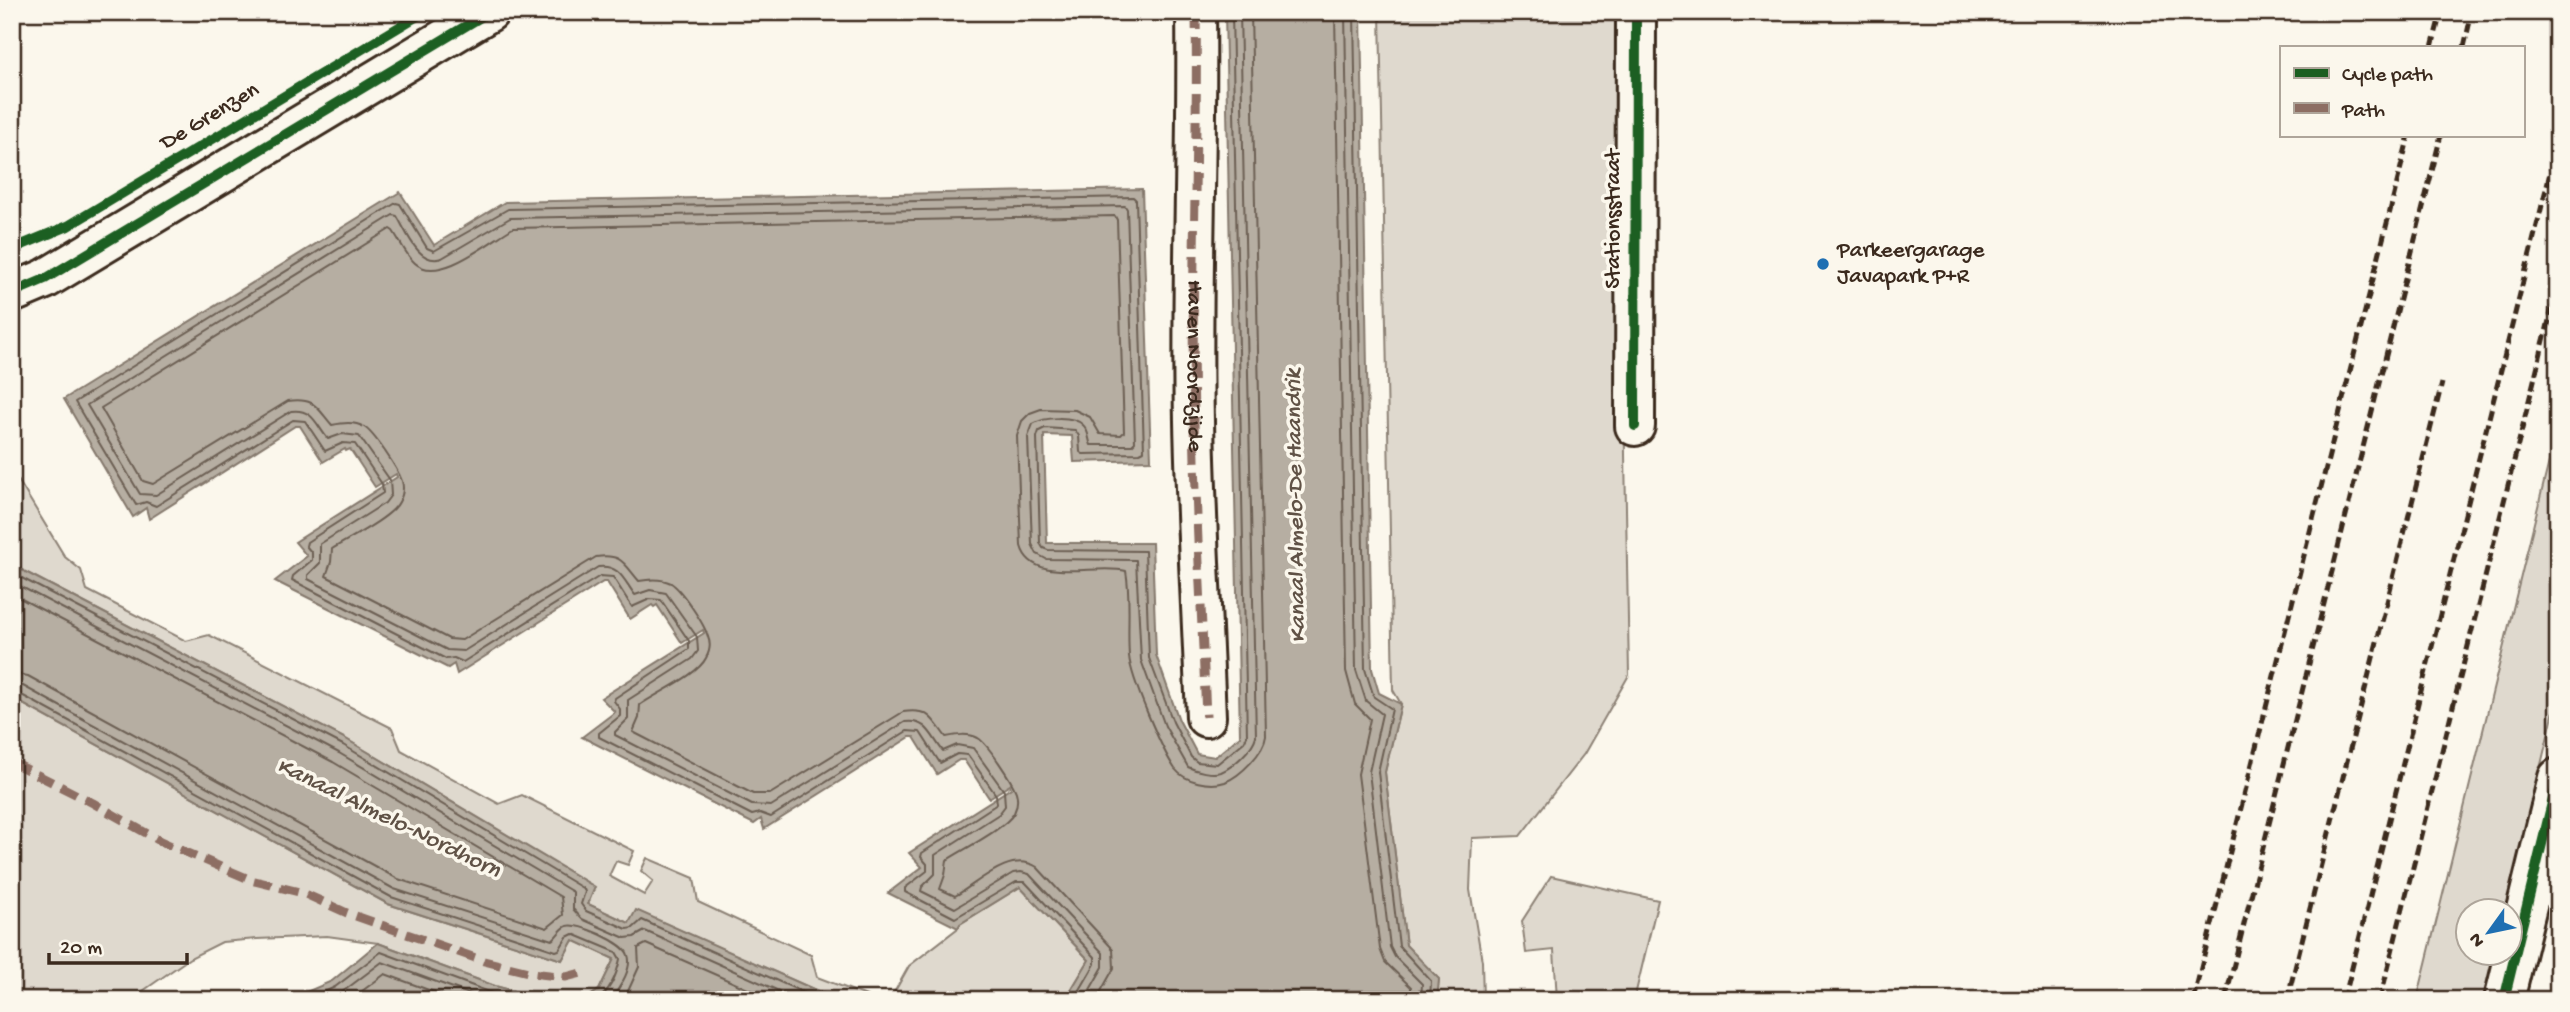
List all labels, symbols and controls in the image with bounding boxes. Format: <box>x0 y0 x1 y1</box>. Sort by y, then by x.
legend <box>2280 46 2524 136</box>
text: Cycle path <box>2342 64 2433 89</box>
street label: De Grenzen <box>154 77 264 158</box>
text: Path <box>2341 100 2385 125</box>
street label: Stationsstraat <box>1601 148 1628 289</box>
place label: Parkeergarage Javapark P+R <box>1836 238 1986 291</box>
marker: Parkeergarage Javapark P+R <box>1815 256 1831 272</box>
street label: Haven Noordzijde <box>1180 280 1208 453</box>
water label: Kanaal Almelo-De Haandrik <box>1280 367 1314 643</box>
water label: Kanaal Almelo-Nordhorn <box>271 752 505 886</box>
north arrow <box>2454 897 2524 967</box>
scale bar <box>49 921 187 965</box>
text: N <box>2465 928 2491 951</box>
text: 20 m <box>60 937 102 962</box>

